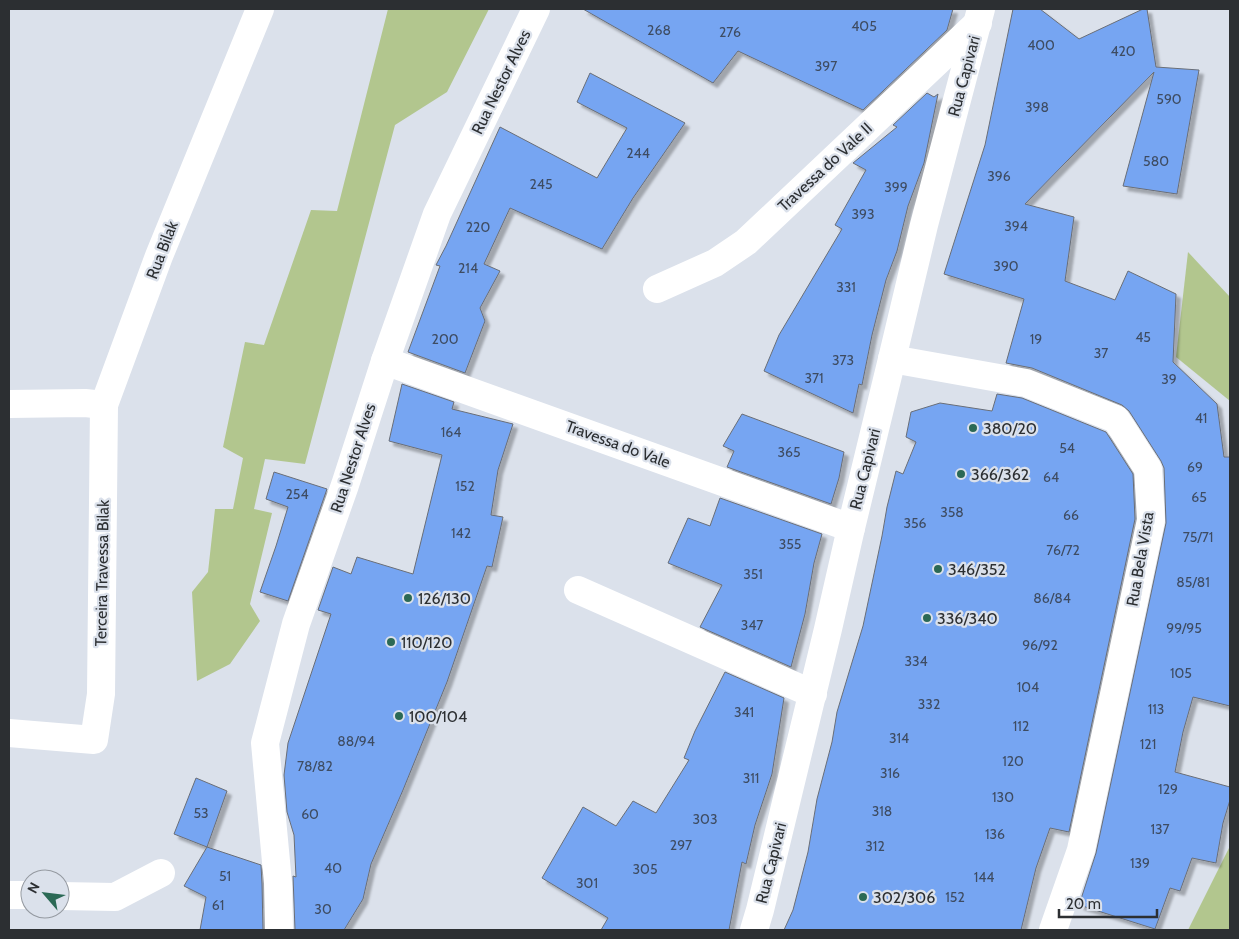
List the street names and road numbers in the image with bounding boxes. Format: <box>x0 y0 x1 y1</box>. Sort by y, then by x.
street label: Rua Nestor Alves <box>468 26 535 137</box>
street label: Rua Capivari <box>944 34 984 118</box>
street label: Travessa do Vale II <box>774 119 876 215</box>
street label: Rua Bilak <box>142 218 182 282</box>
street label: Rua Nestor Alves <box>326 401 380 515</box>
street label: Travessa do Vale <box>563 416 673 472</box>
street label: Rua Capivari <box>846 426 884 512</box>
street label: Terceira Travessa Bilak <box>91 499 113 646</box>
street label: Rua Bela Vista <box>1122 510 1158 608</box>
street label: Rua Capivari <box>752 820 790 906</box>

